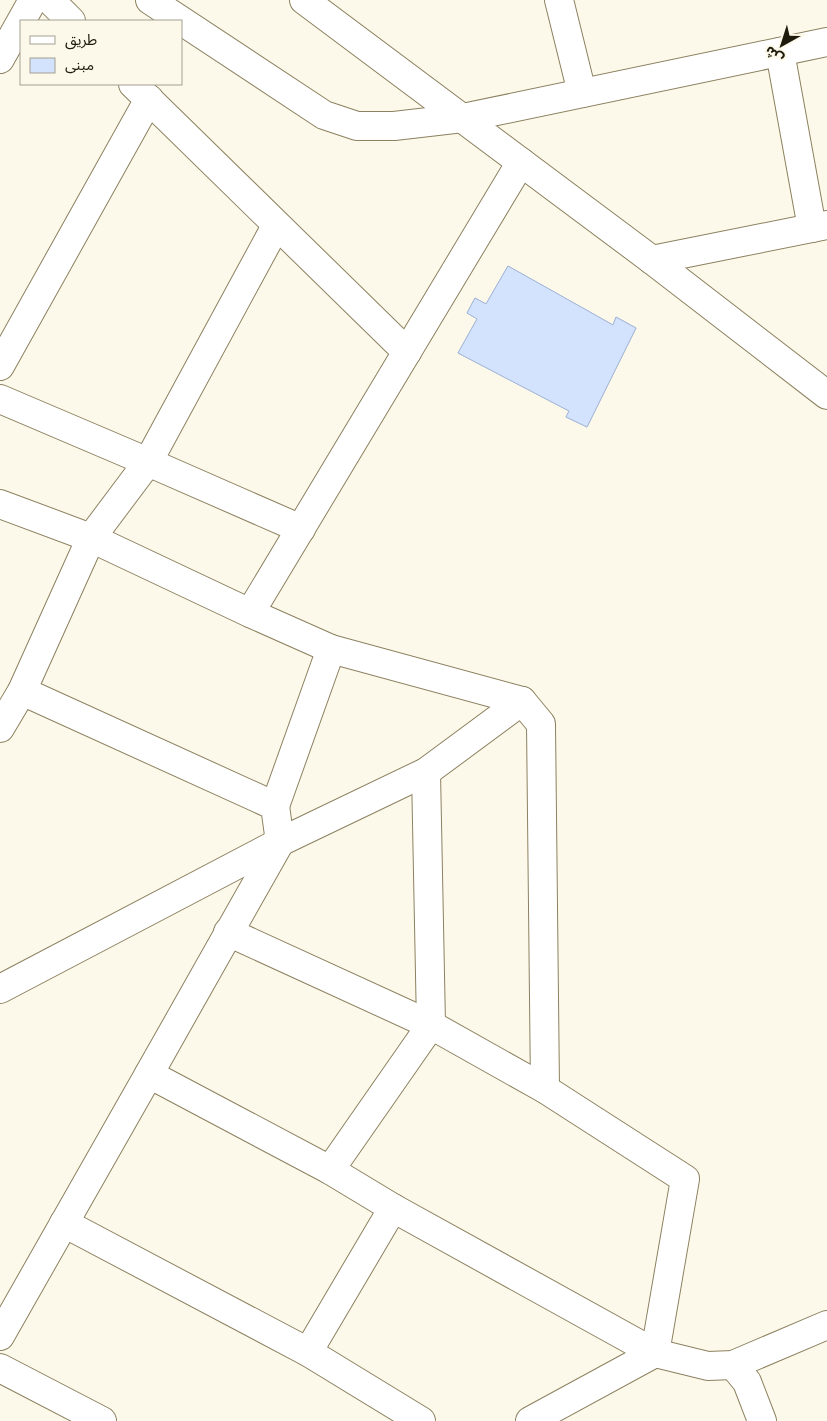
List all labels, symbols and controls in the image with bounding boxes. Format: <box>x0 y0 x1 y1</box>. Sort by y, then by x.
legend <box>20 20 182 85</box>
north arrow <box>757 20 807 70</box>
text: طريق <box>65 31 97 50</box>
text: ش <box>761 43 786 67</box>
text: مبنى <box>65 56 94 74</box>

